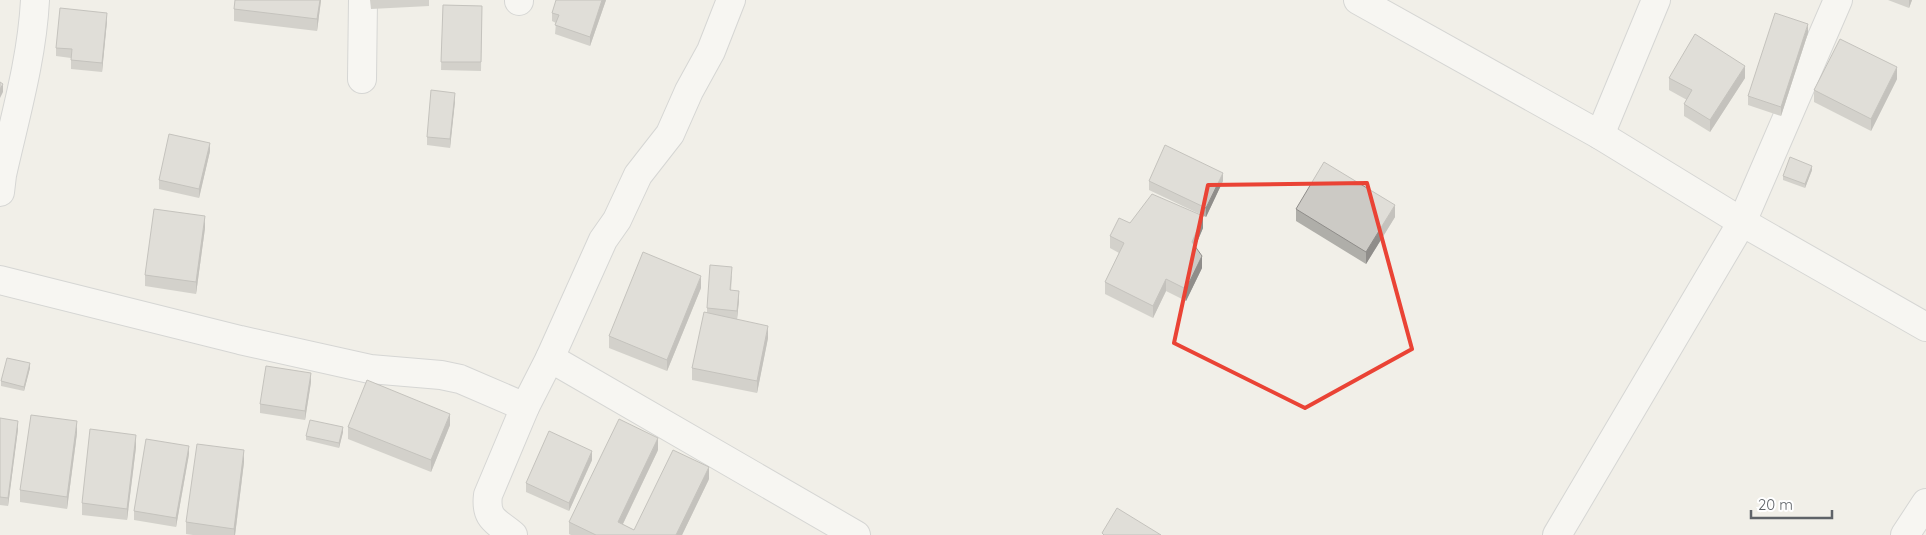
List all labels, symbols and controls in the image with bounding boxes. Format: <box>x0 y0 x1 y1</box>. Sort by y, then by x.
scale bar <box>1751 488 1832 520</box>
text: 20 m <box>1758 495 1793 514</box>

